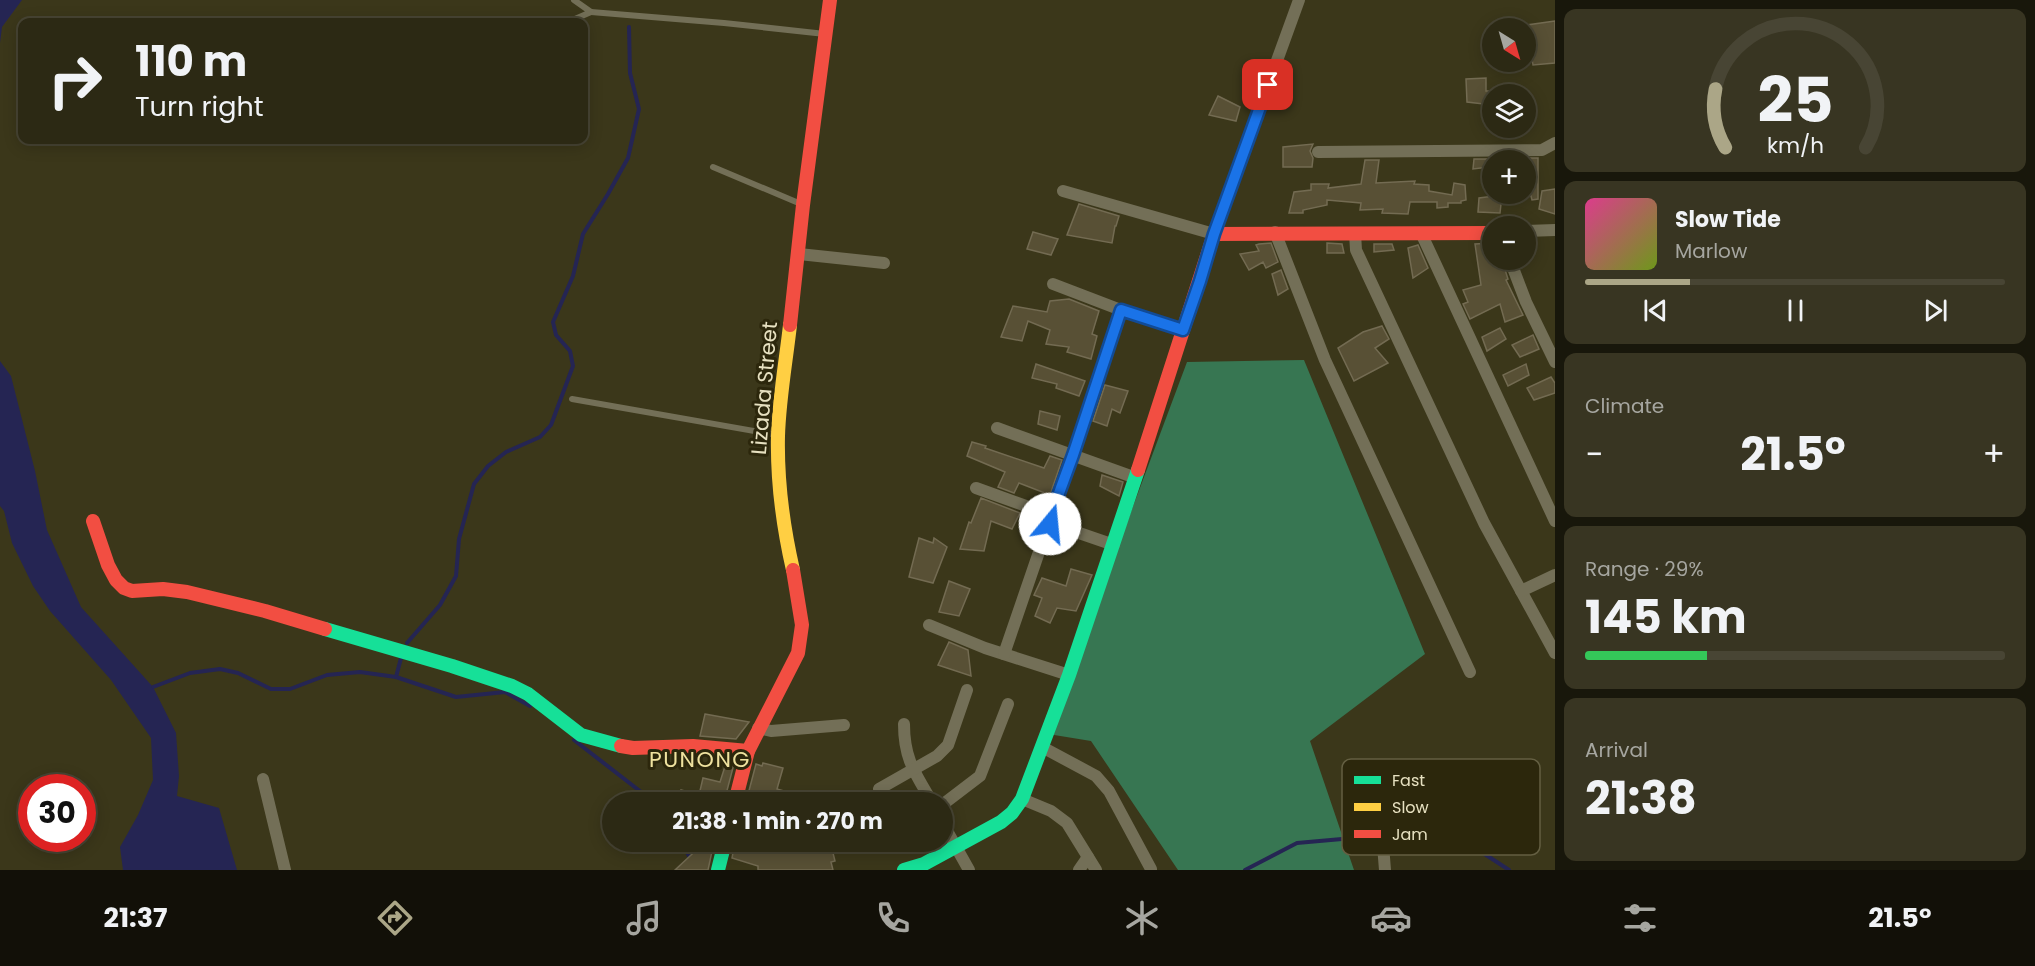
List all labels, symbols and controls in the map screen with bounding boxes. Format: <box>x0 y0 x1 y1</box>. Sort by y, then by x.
north arrow <box>1482 18 1536 72</box>
map controls <box>1482 18 1536 270</box>
text: 110 m <box>135 32 247 91</box>
icon: right <box>36 42 114 120</box>
text: 25 <box>1757 56 1833 144</box>
pin <box>1242 59 1293 110</box>
icon: arrive <box>1251 68 1284 101</box>
button: layers <box>1482 84 1536 138</box>
text: Turn right <box>135 88 264 125</box>
text: km/h <box>1766 130 1824 161</box>
button: + <box>1482 150 1536 204</box>
text: Slow Tide <box>1675 204 1781 235</box>
button: − <box>1482 216 1536 270</box>
text: Marlow <box>1675 237 1747 265</box>
icon: previous <box>1639 294 1672 327</box>
icon: pause <box>1779 294 1812 327</box>
icon: next <box>1919 294 1952 327</box>
street label: Lizada Street <box>744 320 784 456</box>
text: Climate <box>1585 392 1664 420</box>
text: 21.5° <box>1740 423 1846 486</box>
text: − <box>1585 431 1603 478</box>
text: + <box>1982 431 2005 478</box>
position arrow <box>1018 492 1082 556</box>
text: Range · 29% <box>1585 555 1704 583</box>
text: 145 km <box>1585 586 1747 649</box>
text: Arrival <box>1585 736 1648 764</box>
district label: PUNONG <box>649 744 751 775</box>
legend <box>1342 759 1540 855</box>
text: 21:38 <box>1585 767 1697 830</box>
text: Fast <box>1392 769 1425 792</box>
speed limit sign: 30 <box>18 774 96 852</box>
text: Slow <box>1392 796 1429 819</box>
text: 21:38 · 1 min · 270 m <box>672 806 883 837</box>
text: Jam <box>1392 823 1428 846</box>
icon: directions <box>374 897 416 939</box>
icon: music <box>623 897 665 939</box>
icon: phone <box>872 897 914 939</box>
icon: climate <box>1121 897 1163 939</box>
icon: car <box>1370 897 1412 939</box>
icon: filters <box>1619 897 1661 939</box>
text: 21:37 <box>103 899 168 936</box>
text: 21.5° <box>1868 899 1931 936</box>

